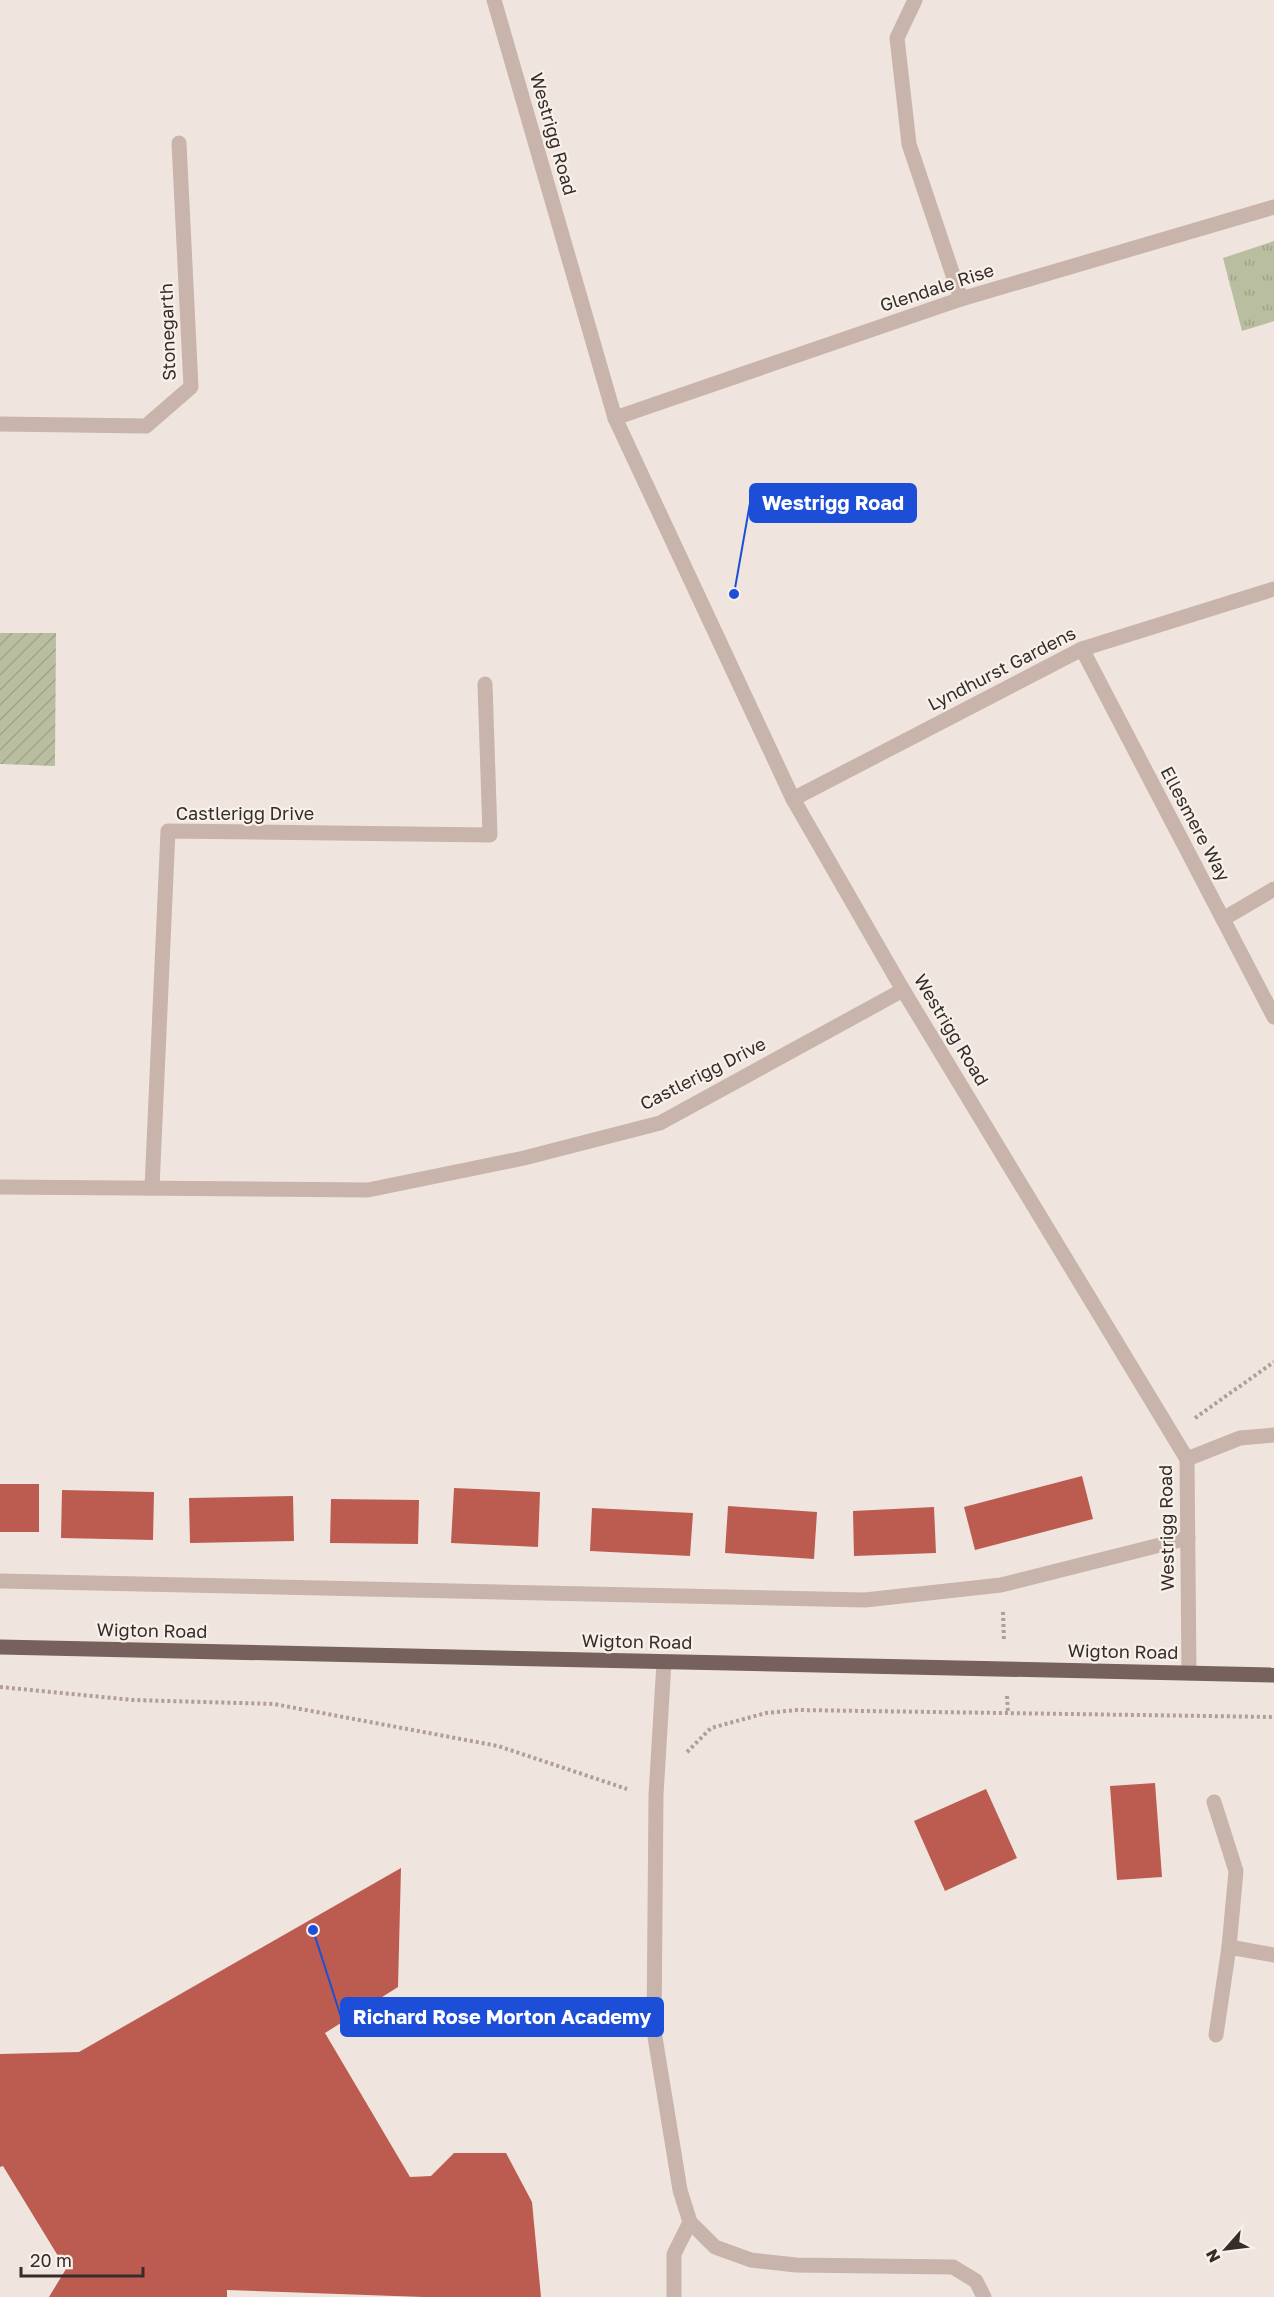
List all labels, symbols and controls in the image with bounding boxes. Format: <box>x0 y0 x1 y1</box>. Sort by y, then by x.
street label: Westrigg Road <box>526 70 582 197</box>
street label: Glendale Rise <box>877 258 996 316</box>
street label: Stonegarth <box>154 283 180 381</box>
callout: Westrigg Road <box>750 484 916 522</box>
text: Westrigg Road <box>762 490 904 514</box>
street label: Lyndhurst Gardens <box>924 621 1079 715</box>
street label: Ellesmere Way <box>1156 762 1235 885</box>
street label: Castlerigg Drive <box>176 802 314 824</box>
street label: Westrigg Road <box>910 970 994 1089</box>
street label: Castlerigg Drive <box>636 1032 769 1114</box>
street label: Westrigg Road <box>1154 1465 1178 1591</box>
street label: Wigton Road <box>96 1618 208 1642</box>
street label: Wigton Road <box>581 1629 693 1653</box>
street label: Wigton Road <box>1067 1639 1179 1663</box>
callout: Richard Rose Morton Academy <box>341 1998 663 2036</box>
text: Richard Rose Morton Academy <box>353 2004 651 2028</box>
north arrow <box>1196 2219 1256 2279</box>
scale bar <box>21 2240 142 2278</box>
text: N <box>1201 2246 1224 2266</box>
text: 20 m <box>30 2249 72 2271</box>

